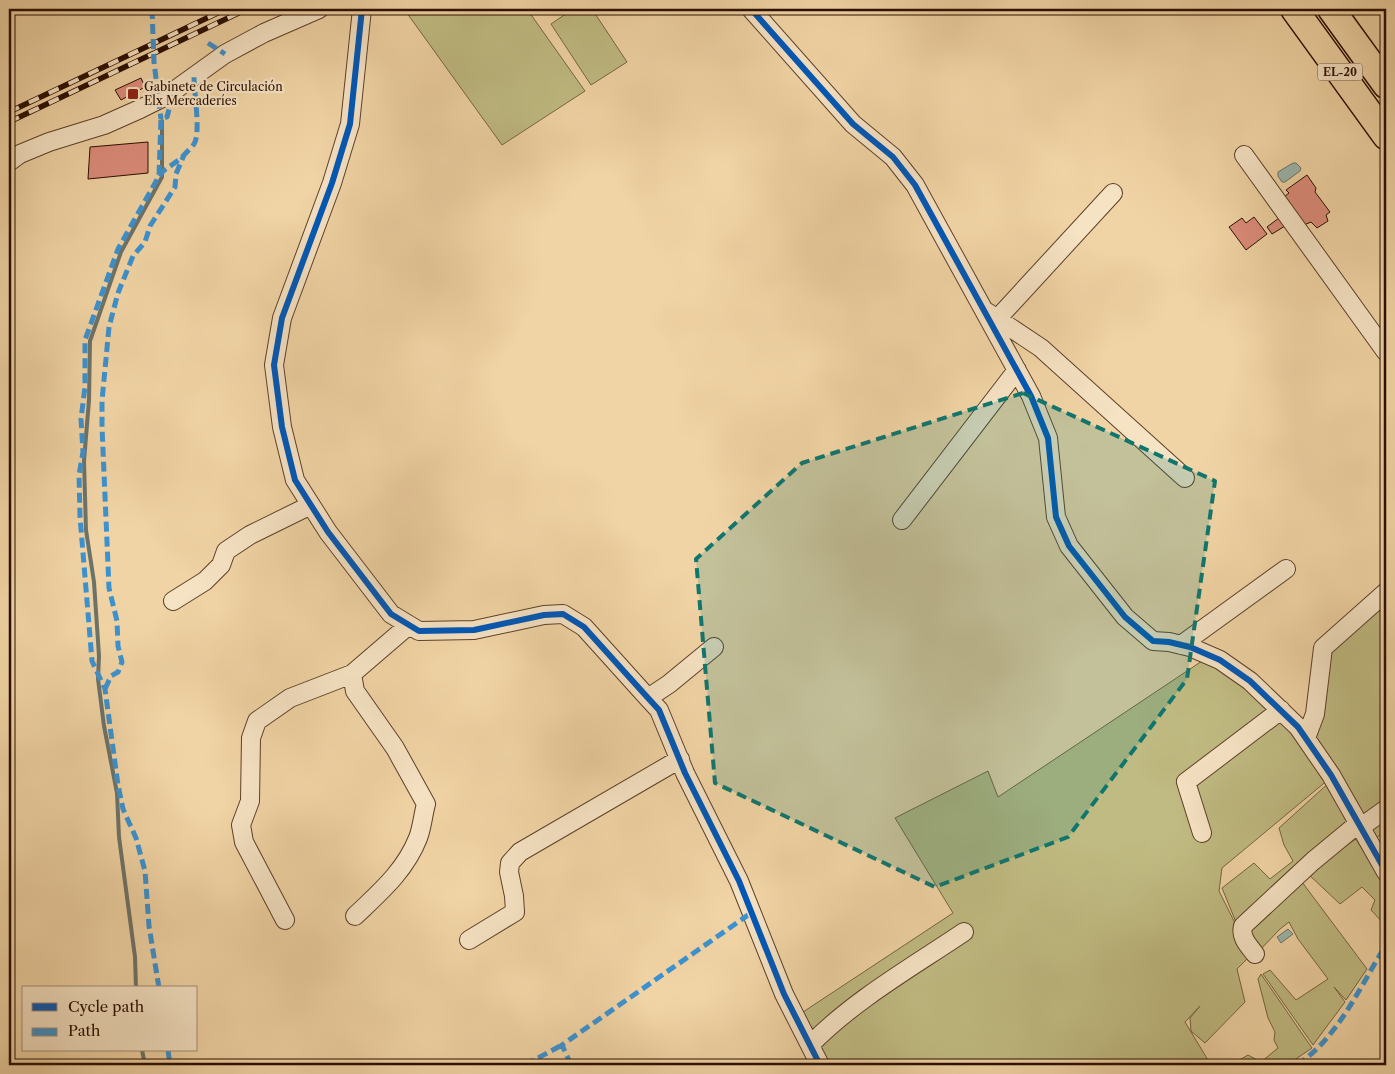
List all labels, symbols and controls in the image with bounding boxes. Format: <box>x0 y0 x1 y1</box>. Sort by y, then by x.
road number: EL-20 <box>1318 64 1362 80</box>
place label: Gabinete de Circulación Elx Mercaderíes <box>144 79 283 108</box>
marker: Gabinete de Circulación Elx Mercaderíes <box>126 87 140 101</box>
legend <box>22 986 198 1052</box>
text: Cycle path <box>68 997 145 1016</box>
text: Path <box>68 1021 101 1040</box>

